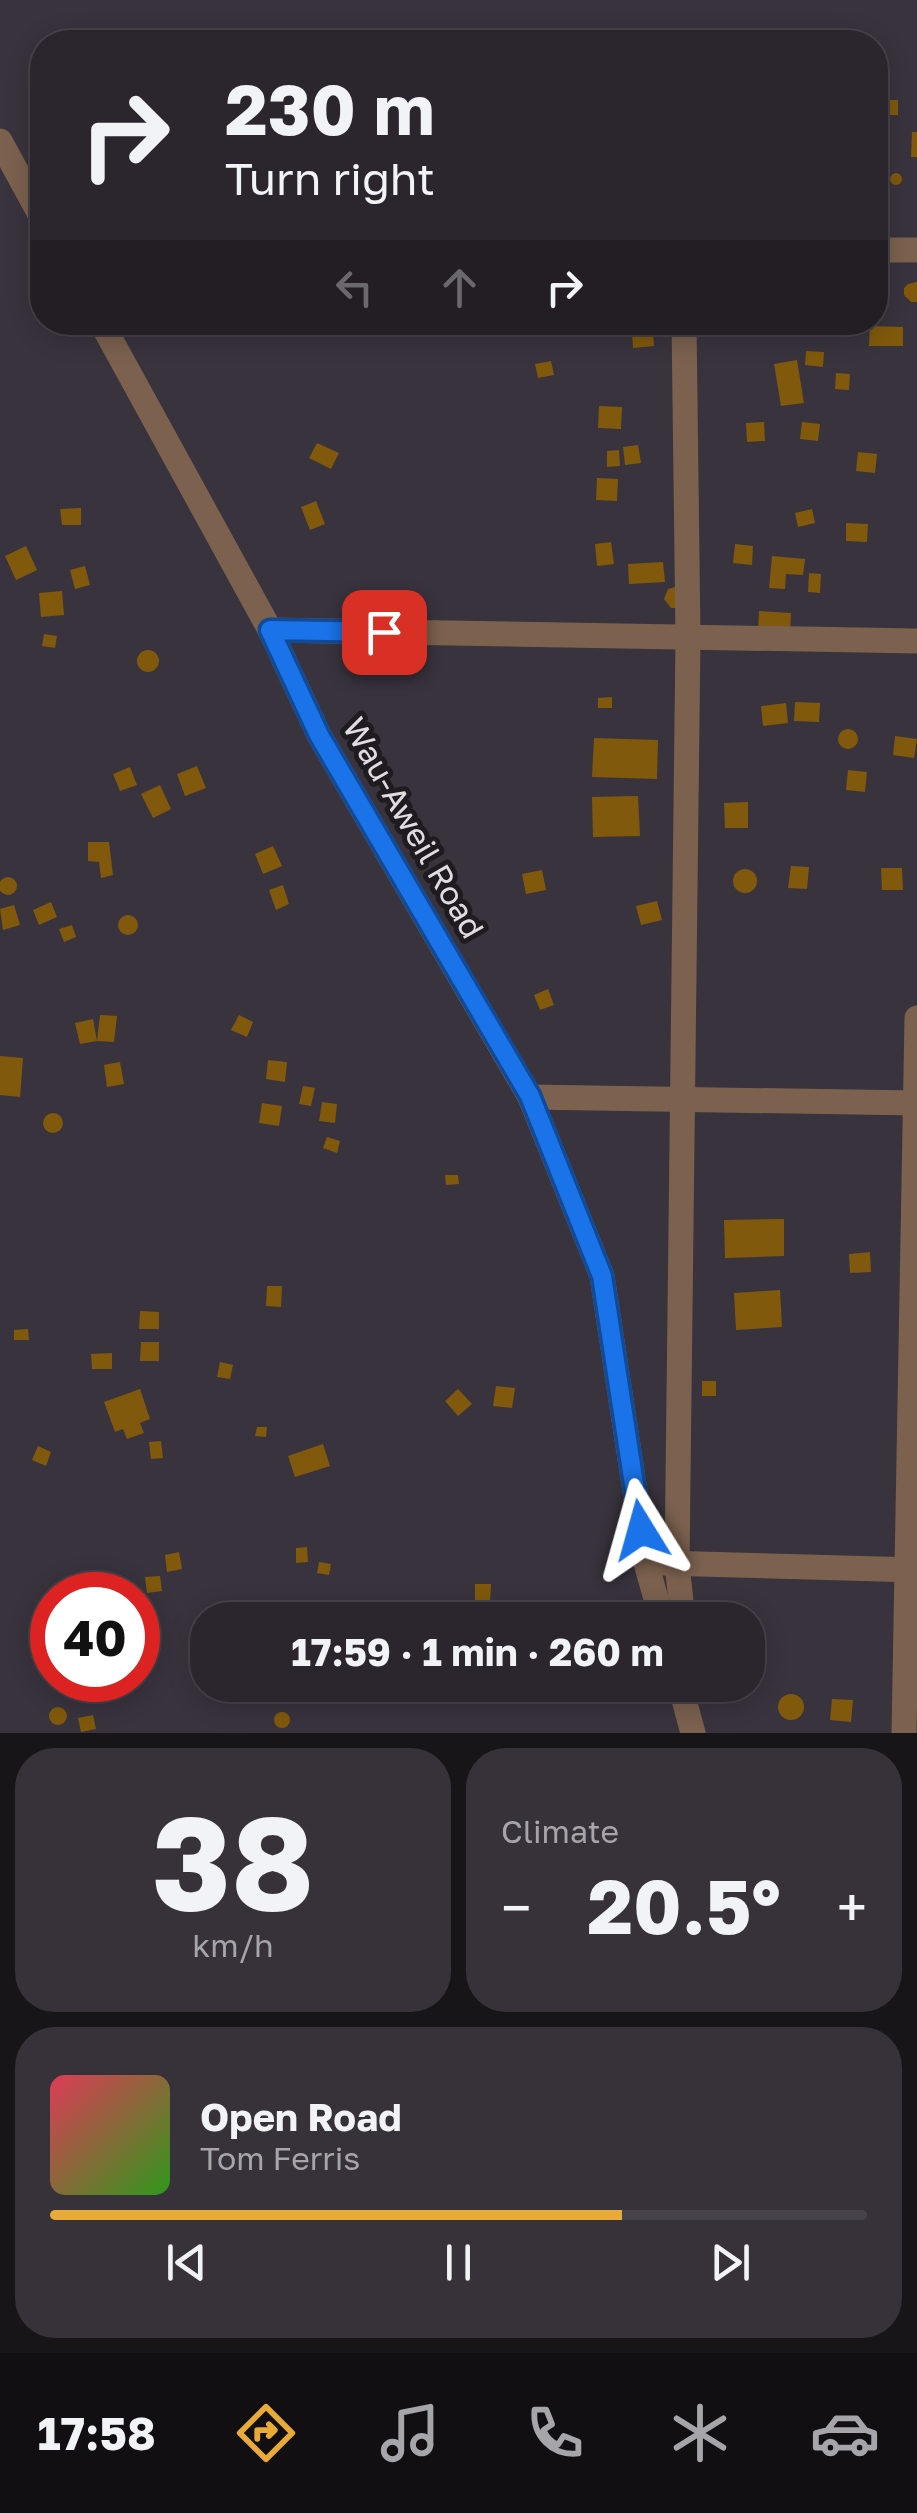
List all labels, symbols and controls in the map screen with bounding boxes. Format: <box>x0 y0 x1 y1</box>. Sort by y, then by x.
text: 230 m <box>225 66 435 150</box>
icon: right <box>60 70 190 200</box>
text: Turn right <box>225 151 435 205</box>
icon: left <box>327 260 382 315</box>
icon: ahead <box>432 260 487 315</box>
icon: right <box>537 260 592 315</box>
pin <box>342 590 427 675</box>
icon: arrive <box>357 605 412 660</box>
street label: Wau-Aweil Road <box>335 710 492 945</box>
position arrow <box>589 1478 693 1582</box>
speed limit sign: 40 <box>30 1572 160 1702</box>
text: 17:59 · 1 min · 260 m <box>291 1629 664 1674</box>
text: 38 <box>152 1783 314 1939</box>
text: Climate <box>501 1812 619 1850</box>
text: 20.5° <box>587 1860 781 1951</box>
text: − <box>501 1874 531 1940</box>
text: + <box>837 1874 867 1940</box>
text: km/h <box>192 1926 274 1964</box>
text: Open Road <box>200 2094 402 2139</box>
text: Tom Ferris <box>200 2139 360 2177</box>
icon: previous <box>159 2235 214 2290</box>
icon: pause <box>431 2235 486 2290</box>
icon: next <box>703 2235 758 2290</box>
icon: directions <box>231 2398 301 2468</box>
icon: music <box>375 2398 445 2468</box>
icon: phone <box>520 2398 590 2468</box>
icon: climate <box>665 2398 735 2468</box>
icon: car <box>810 2398 880 2468</box>
text: 17:58 <box>37 2406 156 2460</box>

